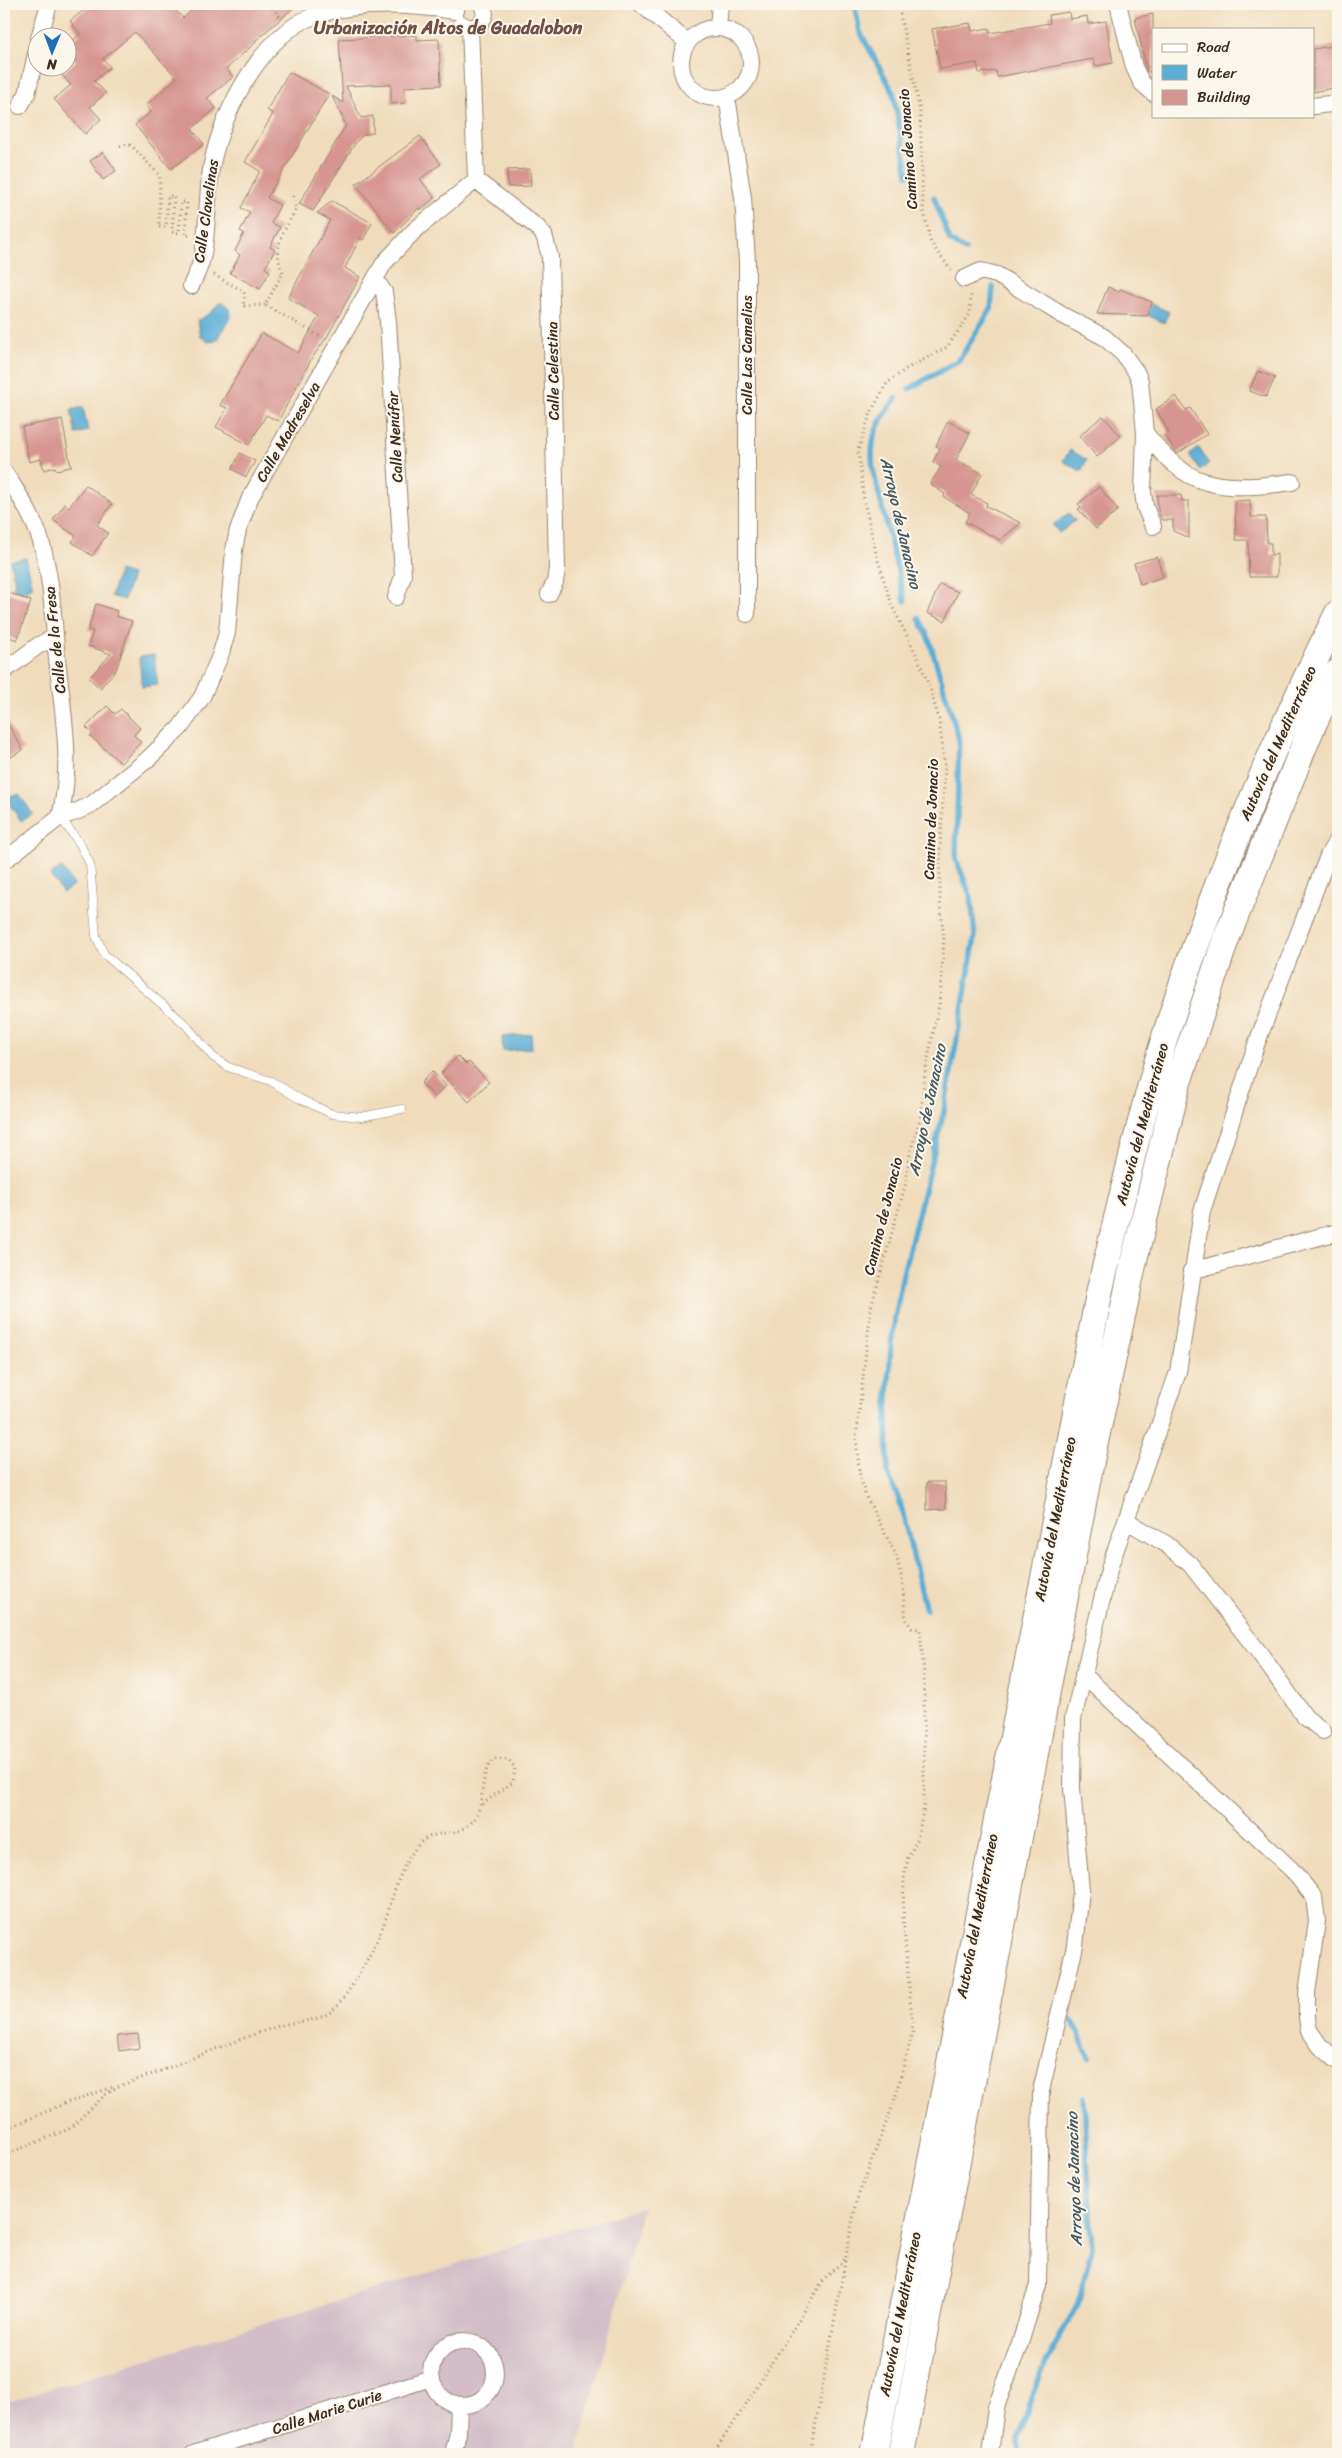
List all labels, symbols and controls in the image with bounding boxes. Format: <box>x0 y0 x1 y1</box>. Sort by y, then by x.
district label: Urbanización Altos de Guadalobon <box>314 12 583 44</box>
north arrow <box>28 28 78 78</box>
legend <box>1152 28 1314 118</box>
text: Road <box>1197 34 1230 60</box>
text: N <box>46 52 58 77</box>
text: Water <box>1197 60 1237 86</box>
text: Building <box>1197 84 1251 110</box>
street label: Camino de Jonacio <box>891 87 925 210</box>
street label: Calle Clavelinas <box>186 158 226 264</box>
street label: Calle Las Camelias <box>734 294 760 415</box>
street label: Calle Celestina <box>539 321 567 421</box>
street label: Calle Madreselva <box>249 376 328 487</box>
street label: Calle Nenúfar <box>380 390 410 483</box>
water label: Arroyo de Janacino <box>872 454 931 593</box>
street label: Calle de la Fresa <box>36 585 74 695</box>
street label: Autovía del Mediterráneo <box>1232 661 1324 826</box>
street label: Camino de Jonacio <box>916 758 946 880</box>
street label: Autovía del Mediterráneo <box>1108 1039 1176 1209</box>
water label: Arroyo de Janacino <box>899 1040 955 1179</box>
street label: Camino de Jonacio <box>856 1154 910 1278</box>
street label: Autovía del Mediterráneo <box>1026 1434 1084 1605</box>
street label: Autovía del Mediterráneo <box>948 1831 1006 2002</box>
water label: Arroyo de Janacino <box>1057 2110 1091 2247</box>
street label: Autovía del Mediterráneo <box>871 2229 929 2400</box>
street label: Calle Marie Curie <box>269 2382 386 2442</box>

